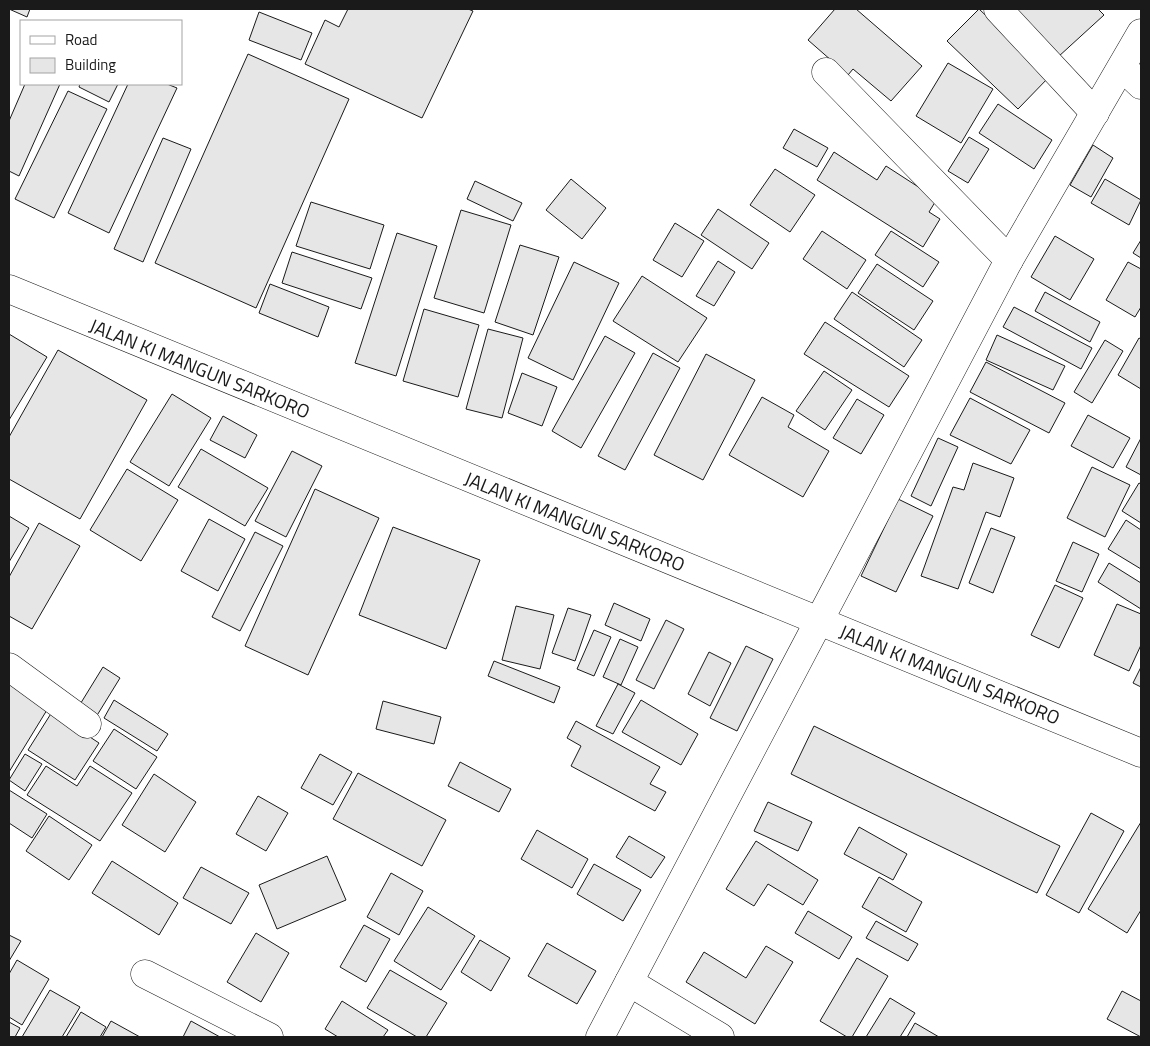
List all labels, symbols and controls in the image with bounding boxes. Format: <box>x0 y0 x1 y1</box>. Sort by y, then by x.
legend <box>20 20 182 85</box>
text: Road <box>65 28 97 51</box>
text: Building <box>65 53 116 76</box>
street label: JALAN KI MANGUN SARKORO <box>85 310 315 426</box>
street label: JALAN KI MANGUN SARKORO <box>460 463 690 579</box>
street label: JALAN KI MANGUN SARKORO <box>835 616 1065 732</box>

